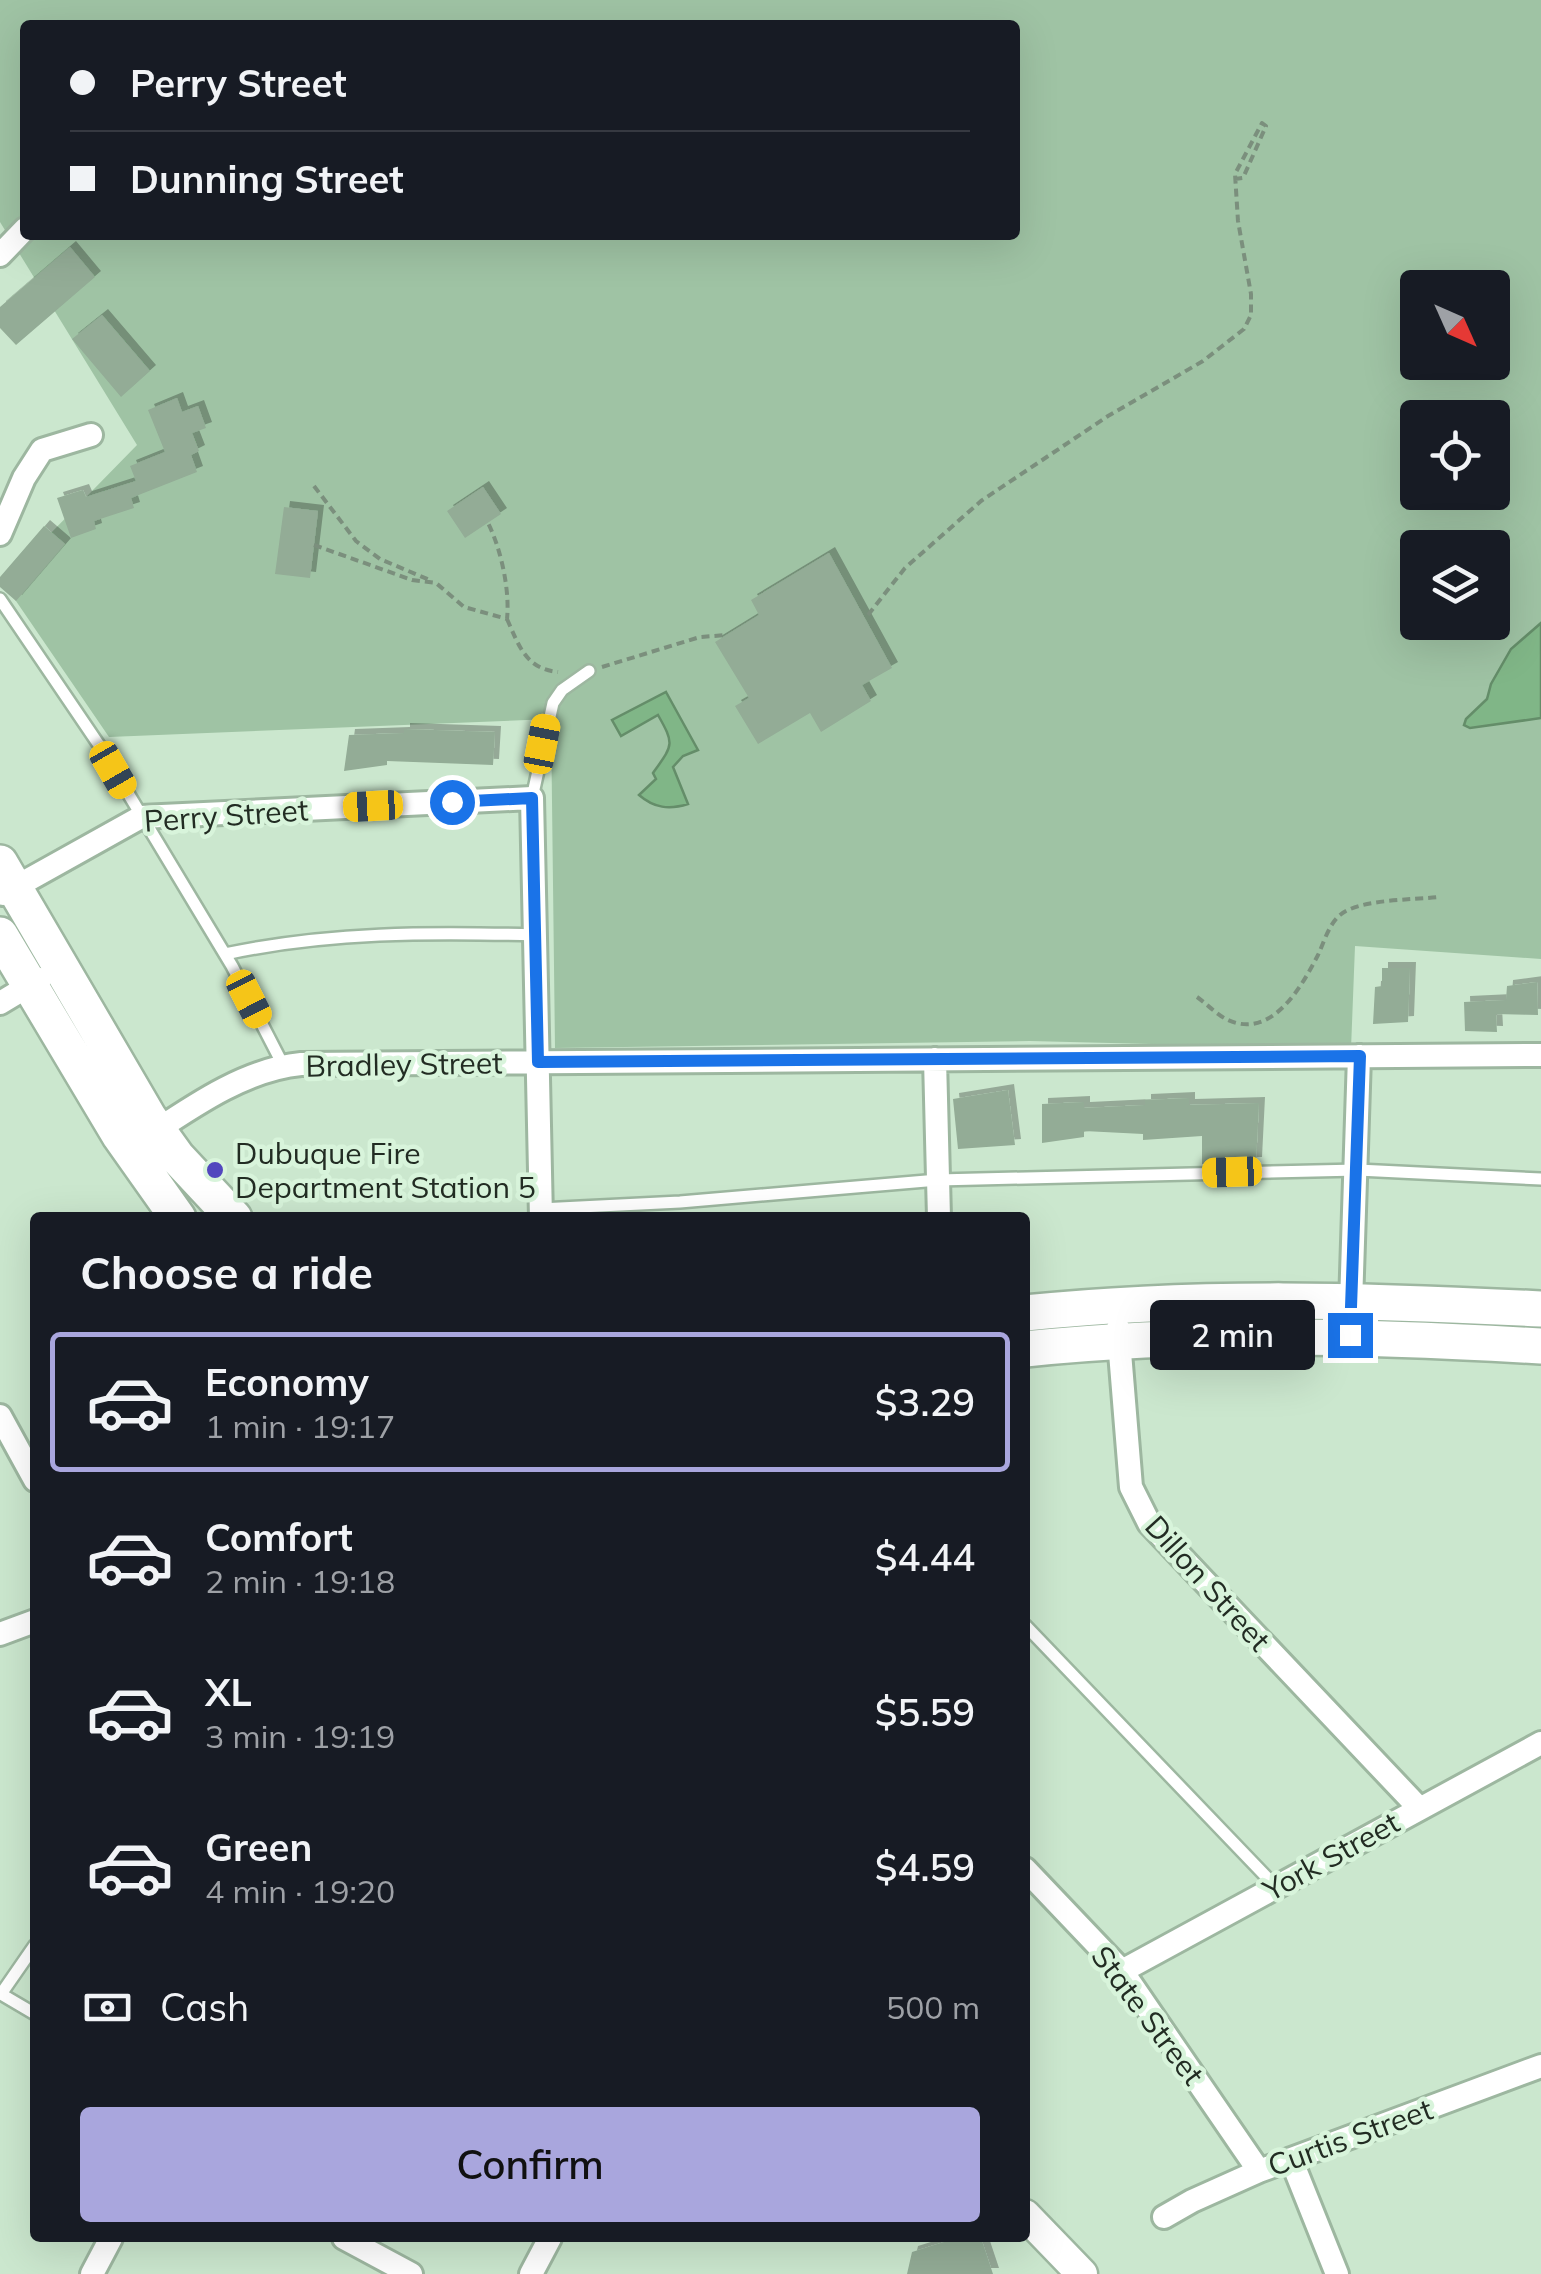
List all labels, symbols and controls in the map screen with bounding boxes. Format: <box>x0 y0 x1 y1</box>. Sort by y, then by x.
text: Perry Street <box>130 59 347 107</box>
text: Dunning Street <box>130 155 404 203</box>
north arrow <box>1400 270 1510 380</box>
map controls <box>1400 270 1510 640</box>
button: locate <box>1400 400 1510 510</box>
button: layers <box>1400 530 1510 640</box>
car <box>522 712 562 776</box>
car <box>85 737 141 803</box>
route start <box>430 780 475 825</box>
car <box>342 789 404 823</box>
street label: Perry Street <box>143 790 309 840</box>
car <box>222 965 276 1033</box>
street label: Bradley Street <box>305 1043 503 1085</box>
place label: Dubuque Fire Department Station 5 <box>235 1134 536 1206</box>
car <box>1201 1156 1263 1188</box>
marker: Dubuque Fire Department Station 5 <box>204 1159 226 1181</box>
text: Choose a ride <box>80 1244 373 1300</box>
callout: 2 min <box>1150 1300 1315 1370</box>
route end <box>1328 1313 1373 1358</box>
text: 2 min <box>1191 1315 1274 1355</box>
icon: car <box>85 1357 175 1447</box>
text: Economy <box>205 1358 369 1406</box>
text: $3.29 <box>875 1378 975 1426</box>
text: 1 min · 19:17 <box>205 1406 395 1446</box>
street label: Dillon Street <box>1137 1507 1279 1659</box>
icon: car <box>85 1512 175 1602</box>
text: Comfort <box>205 1513 353 1561</box>
text: $4.44 <box>875 1533 975 1581</box>
text: 2 min · 19:18 <box>205 1561 395 1601</box>
icon: car <box>85 1667 175 1757</box>
text: XL <box>205 1668 252 1716</box>
text: $5.59 <box>875 1688 975 1736</box>
text: 3 min · 19:19 <box>205 1716 395 1756</box>
street label: York Street <box>1255 1803 1406 1909</box>
icon: car <box>85 1822 175 1912</box>
text: Green <box>205 1823 312 1871</box>
text: $4.59 <box>875 1843 975 1891</box>
text: 4 min · 19:20 <box>205 1871 395 1911</box>
street label: State Street <box>1083 1938 1213 2092</box>
icon: cash <box>80 1980 135 2035</box>
text: Cash <box>160 1983 249 2031</box>
text: 500 m <box>886 1987 980 2027</box>
street label: Curtis Street <box>1262 2090 1438 2184</box>
button: Confirm <box>80 2107 980 2222</box>

